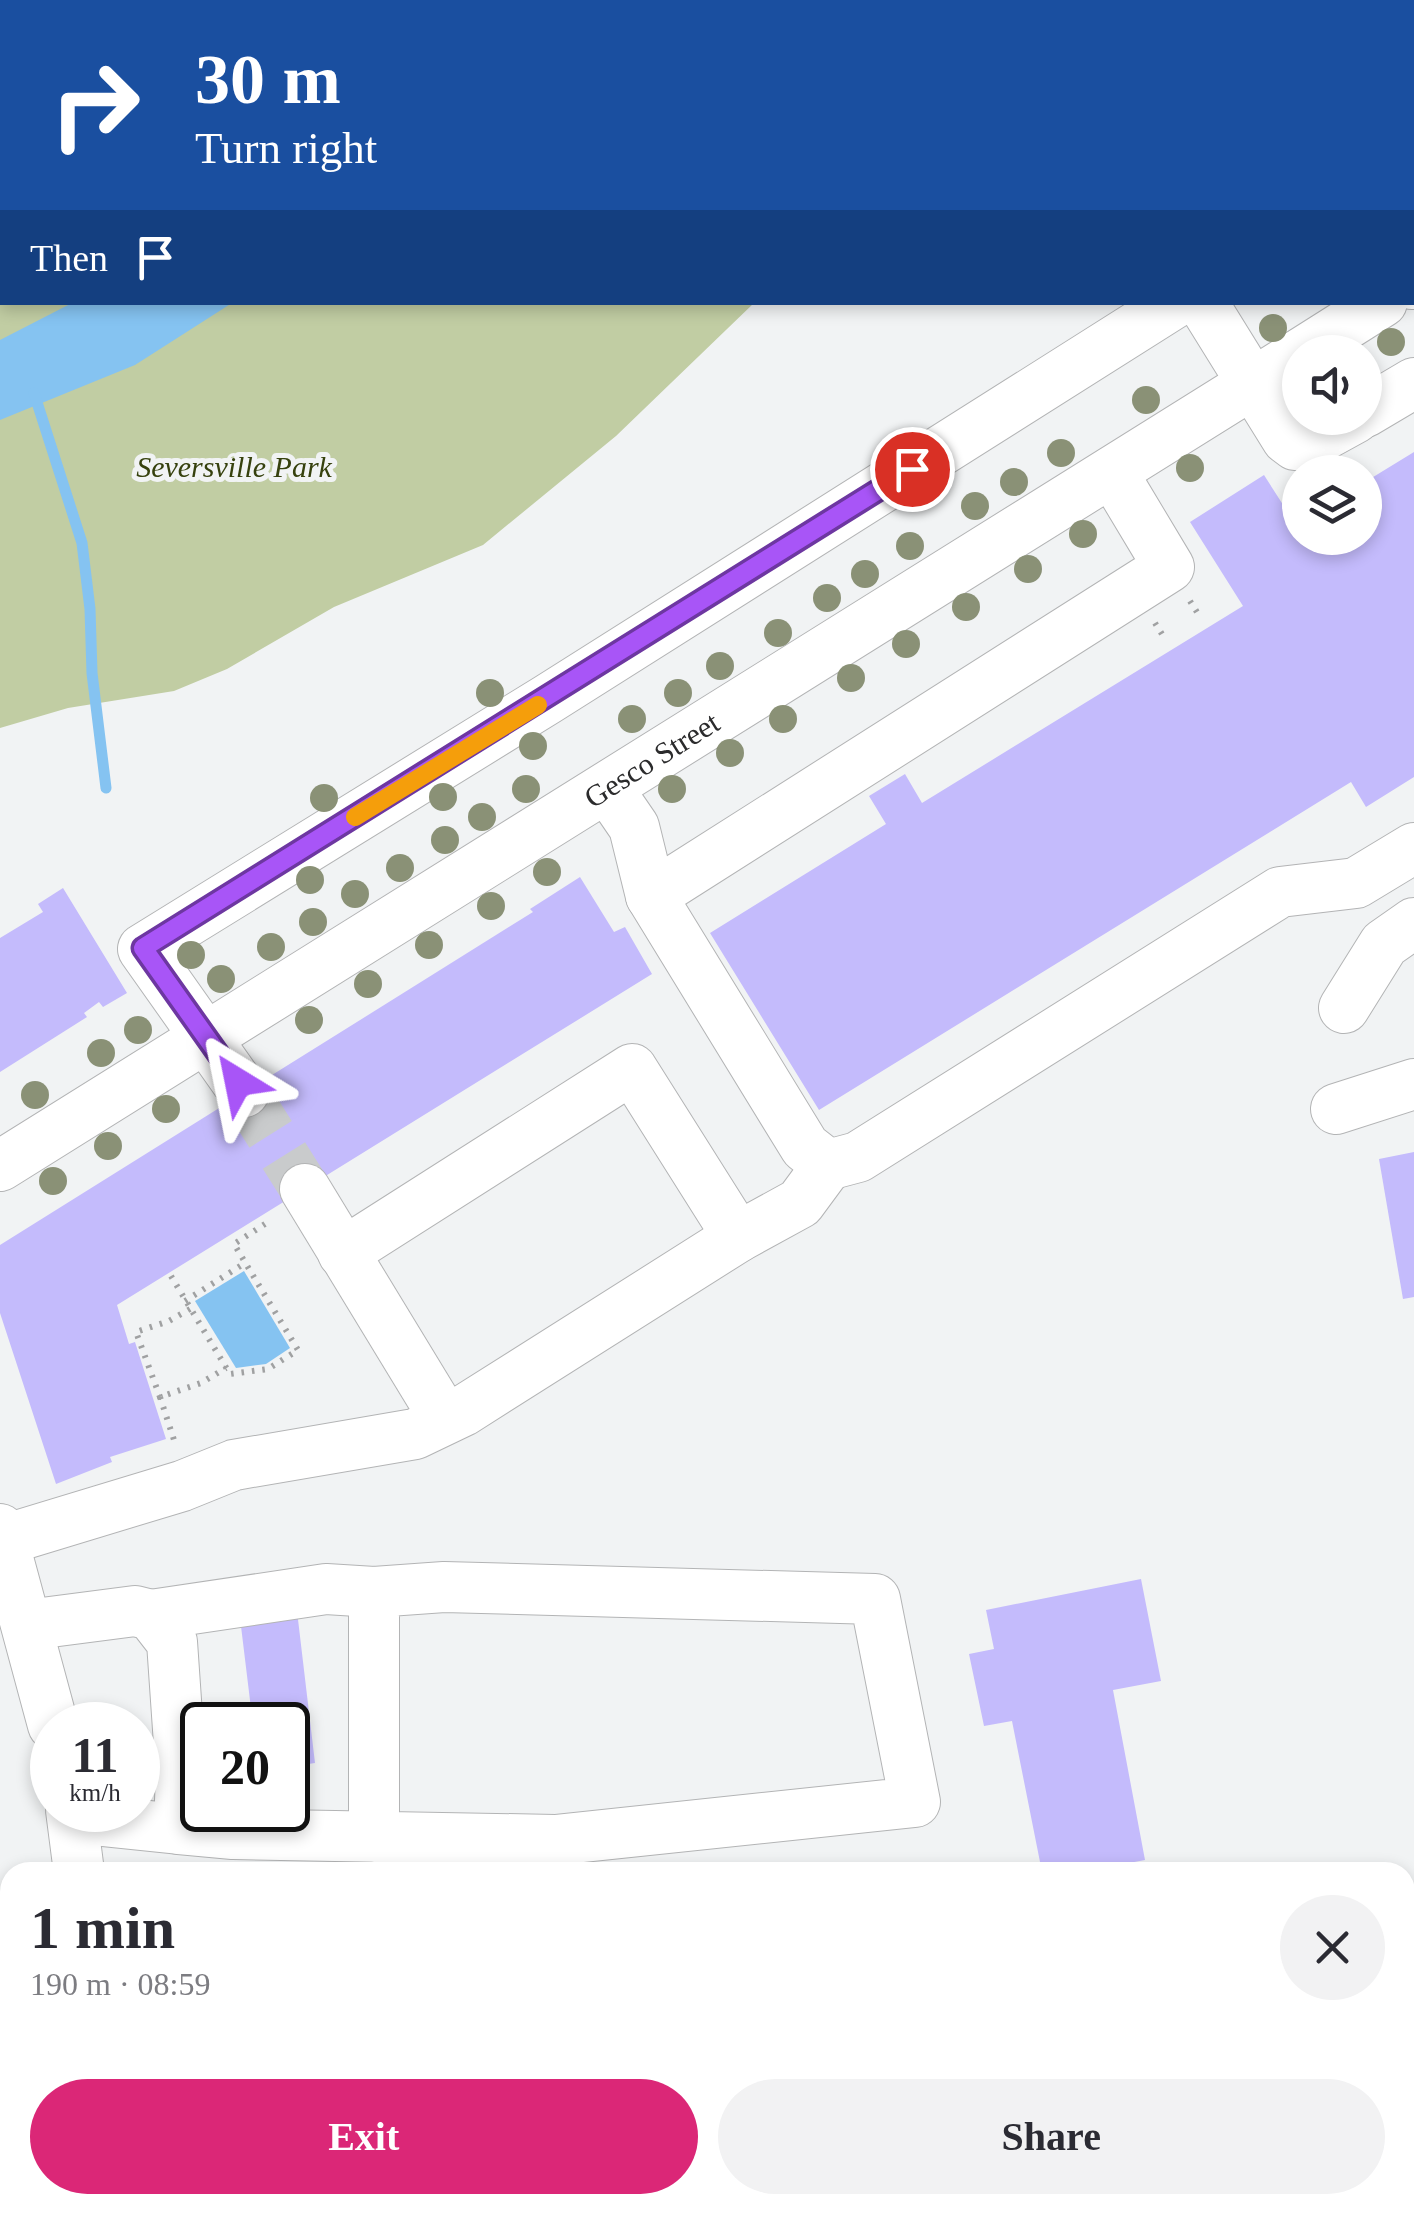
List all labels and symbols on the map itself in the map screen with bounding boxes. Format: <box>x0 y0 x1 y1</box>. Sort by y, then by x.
pin <box>870 427 955 512</box>
park label: Seversville Park <box>136 450 333 483</box>
street label: Gesco Street <box>578 704 725 814</box>
position arrow <box>186 1030 290 1134</box>
speed limit sign: 20 <box>180 1702 310 1832</box>

